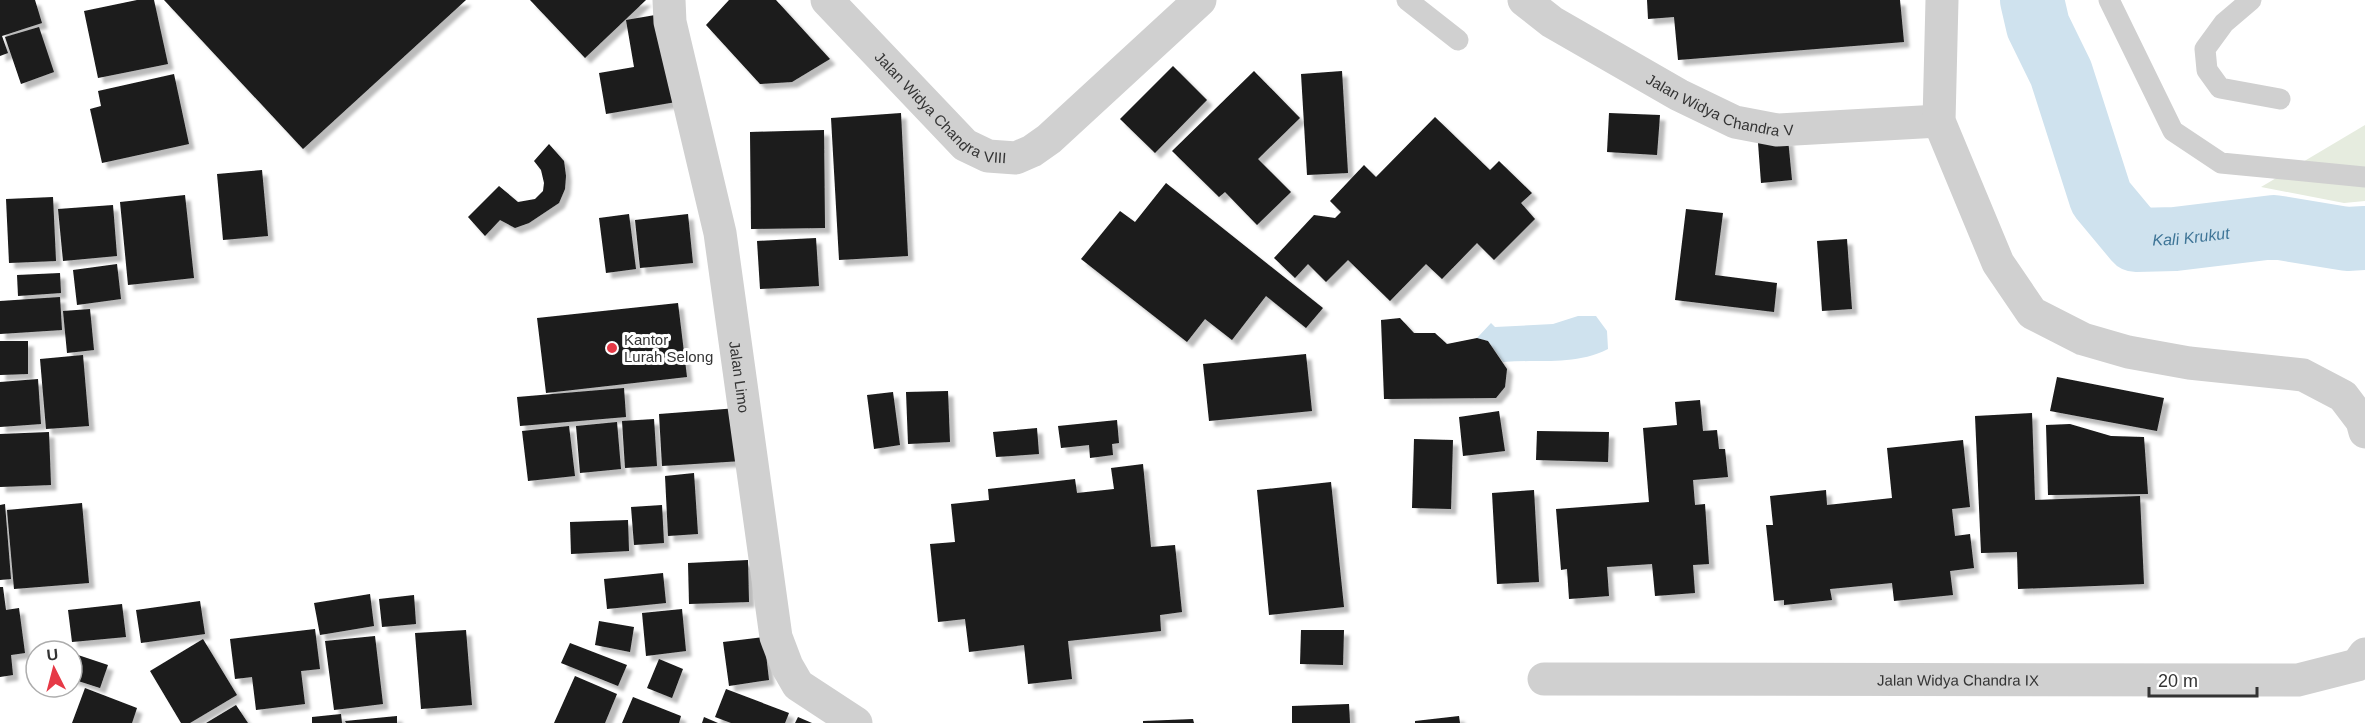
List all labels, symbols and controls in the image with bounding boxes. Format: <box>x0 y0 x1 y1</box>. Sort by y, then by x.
street label: Jalan Widya Chandra VIII <box>872 48 1007 166</box>
street label: Jalan Widya Chandra V <box>1644 70 1794 139</box>
water label: Kali Krukut <box>2152 224 2231 248</box>
place label: Kantor Lurah Selong <box>624 331 713 365</box>
street label: Jalan Limo <box>727 340 753 414</box>
marker: Kantor Lurah Selong <box>605 341 619 355</box>
north arrow <box>24 639 84 699</box>
text: U <box>46 646 59 664</box>
scale bar <box>2149 660 2257 698</box>
street label: Jalan Widya Chandra IX <box>1877 671 2039 688</box>
text: 20 m <box>2158 671 2198 691</box>

